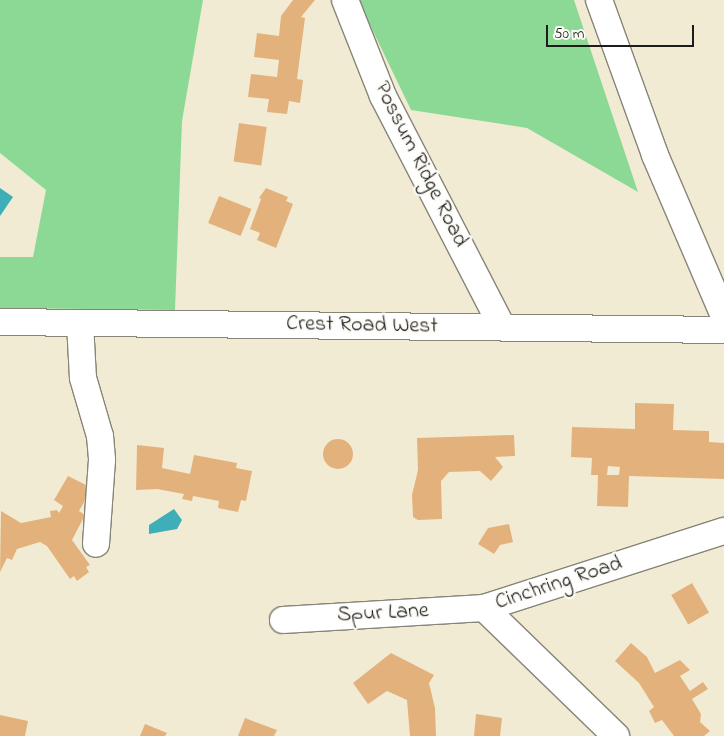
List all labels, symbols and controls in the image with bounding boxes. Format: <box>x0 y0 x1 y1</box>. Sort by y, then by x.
scale bar <box>549 15 696 47</box>
text: 50 m <box>554 23 584 45</box>
street label: Possum Ridge Road <box>367 78 473 252</box>
street label: Crest Road West <box>286 311 438 341</box>
street label: Cinchring Road <box>492 551 626 617</box>
street label: Spur Lane <box>337 598 429 630</box>

